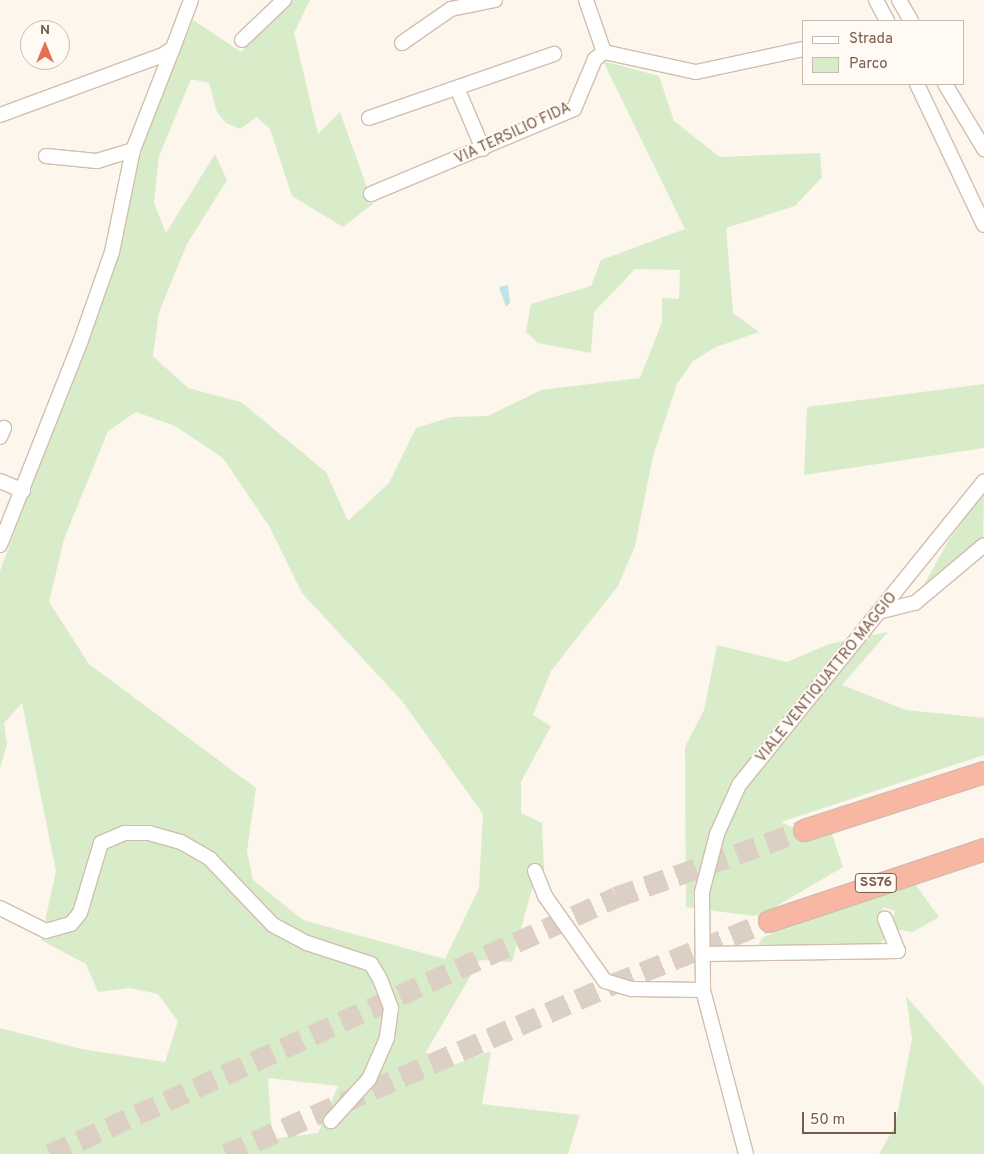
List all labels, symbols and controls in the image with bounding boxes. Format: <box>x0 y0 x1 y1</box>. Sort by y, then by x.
north arrow <box>20 20 70 70</box>
legend <box>802 20 964 85</box>
text: N <box>40 22 50 39</box>
text: Strada <box>849 30 893 49</box>
text: Parco <box>849 55 888 74</box>
street label: VIA TERSILIO FIDA <box>452 99 574 169</box>
street label: VIALE VENTIQUATTRO MAGGIO <box>752 589 902 767</box>
road number: SS76 <box>855 871 897 894</box>
scale bar <box>804 1102 898 1134</box>
text: 50 m <box>810 1111 845 1130</box>

